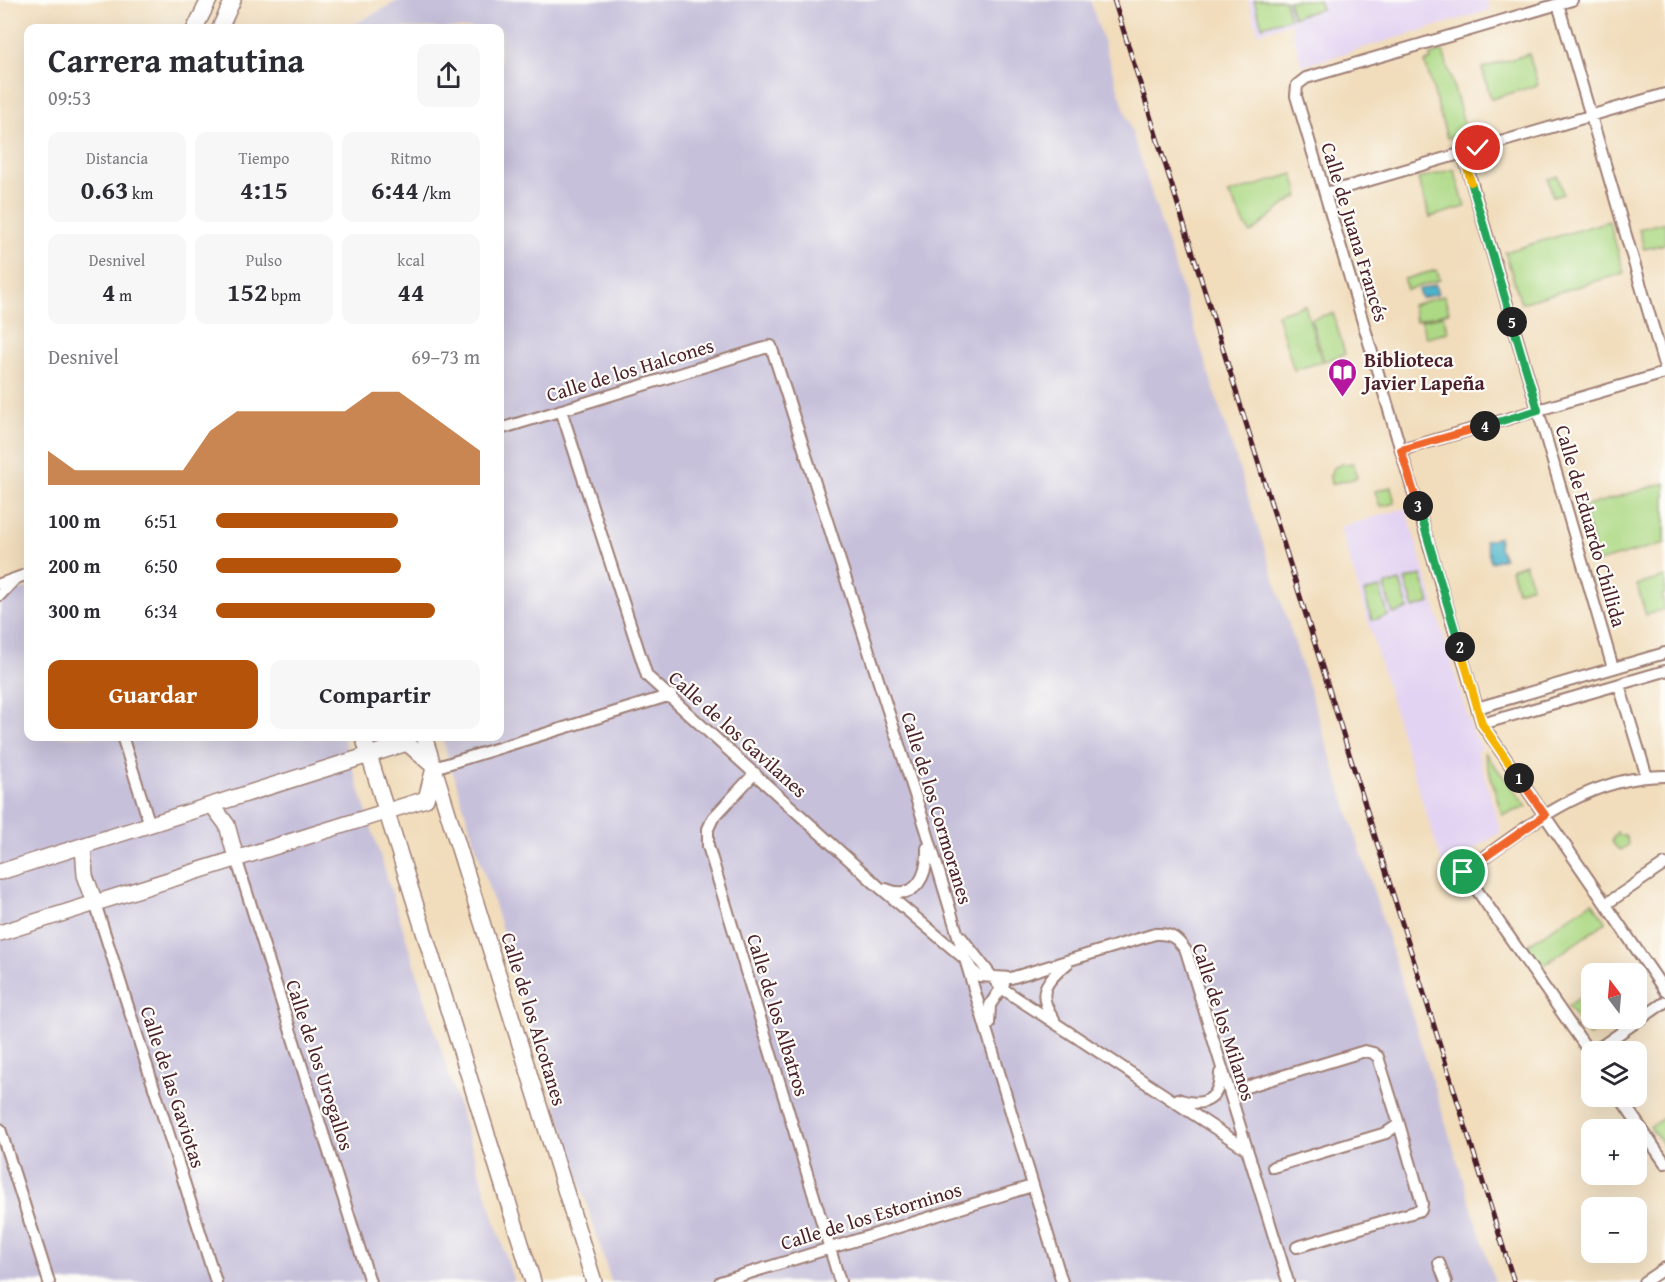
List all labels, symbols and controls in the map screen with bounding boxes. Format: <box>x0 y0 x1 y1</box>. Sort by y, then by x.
text: Carrera matutina <box>48 36 304 84</box>
button: share <box>417 44 480 107</box>
text: 09:53 <box>48 83 91 112</box>
pin <box>1452 122 1503 173</box>
icon: check <box>1461 131 1494 164</box>
street label: Calle de Juana Francés <box>1314 139 1397 325</box>
text: Distancia <box>86 146 148 170</box>
text: Tiempo <box>239 146 289 170</box>
text: Ritmo <box>391 146 431 170</box>
text: 0.63 <box>81 170 129 209</box>
text: 4:15 <box>240 170 288 209</box>
text: 6:44 <box>371 170 419 209</box>
text: km <box>129 181 153 205</box>
text: /km <box>419 181 451 205</box>
text: Desnivel <box>89 248 145 272</box>
text: Pulso <box>246 248 282 272</box>
text: kcal <box>397 248 425 272</box>
text: 4 <box>102 272 115 311</box>
text: 152 <box>227 272 267 311</box>
text: 44 <box>398 272 424 311</box>
text: m <box>115 283 132 307</box>
text: bpm <box>267 283 301 307</box>
pin: 5 <box>1497 307 1527 337</box>
text: 5 <box>1508 310 1516 334</box>
street label: Calle de los Halcones <box>542 330 717 409</box>
text: Desnivel <box>48 342 119 371</box>
text: 69–73 m <box>411 342 480 371</box>
place label: Biblioteca Javier Lapeña <box>1361 345 1485 397</box>
library icon: Biblioteca Javier Lapeña <box>1327 356 1359 398</box>
pin: 4 <box>1470 411 1500 441</box>
text: 4 <box>1481 414 1489 438</box>
street label: Calle de Eduardo Chillida <box>1549 421 1634 631</box>
pin: 3 <box>1403 491 1433 521</box>
text: 3 <box>1414 494 1422 518</box>
text: 100 m <box>48 506 101 535</box>
text: 6:51 <box>144 506 178 535</box>
text: 200 m <box>48 551 101 580</box>
text: 6:50 <box>144 551 178 580</box>
text: 300 m <box>48 596 101 625</box>
text: 6:34 <box>144 596 178 625</box>
pin: 2 <box>1445 632 1475 662</box>
text: 2 <box>1456 635 1464 659</box>
button: Guardar <box>48 660 258 729</box>
button: Compartir <box>270 660 480 729</box>
street label: Calle de los Gavilanes <box>662 663 814 804</box>
street label: Calle de los Cormoranes <box>894 708 981 908</box>
pin: 1 <box>1504 763 1534 793</box>
text: 1 <box>1515 766 1523 790</box>
pin <box>1437 846 1488 897</box>
icon: arrive <box>1446 855 1479 888</box>
street label: Calle de los Alcotanes <box>494 929 575 1109</box>
street label: Calle de los Albatros <box>740 930 817 1100</box>
street label: Calle de los Milanos <box>1185 939 1264 1105</box>
north arrow <box>1581 963 1647 1029</box>
map controls <box>1581 963 1647 1263</box>
street label: Calle de los Urogallos <box>279 976 362 1154</box>
street label: Calle de las Gaviotas <box>134 1002 213 1171</box>
button: layers <box>1581 1041 1647 1107</box>
button: + <box>1581 1119 1647 1185</box>
street label: Calle de los Estorninos <box>777 1174 965 1257</box>
button: − <box>1581 1197 1647 1263</box>

